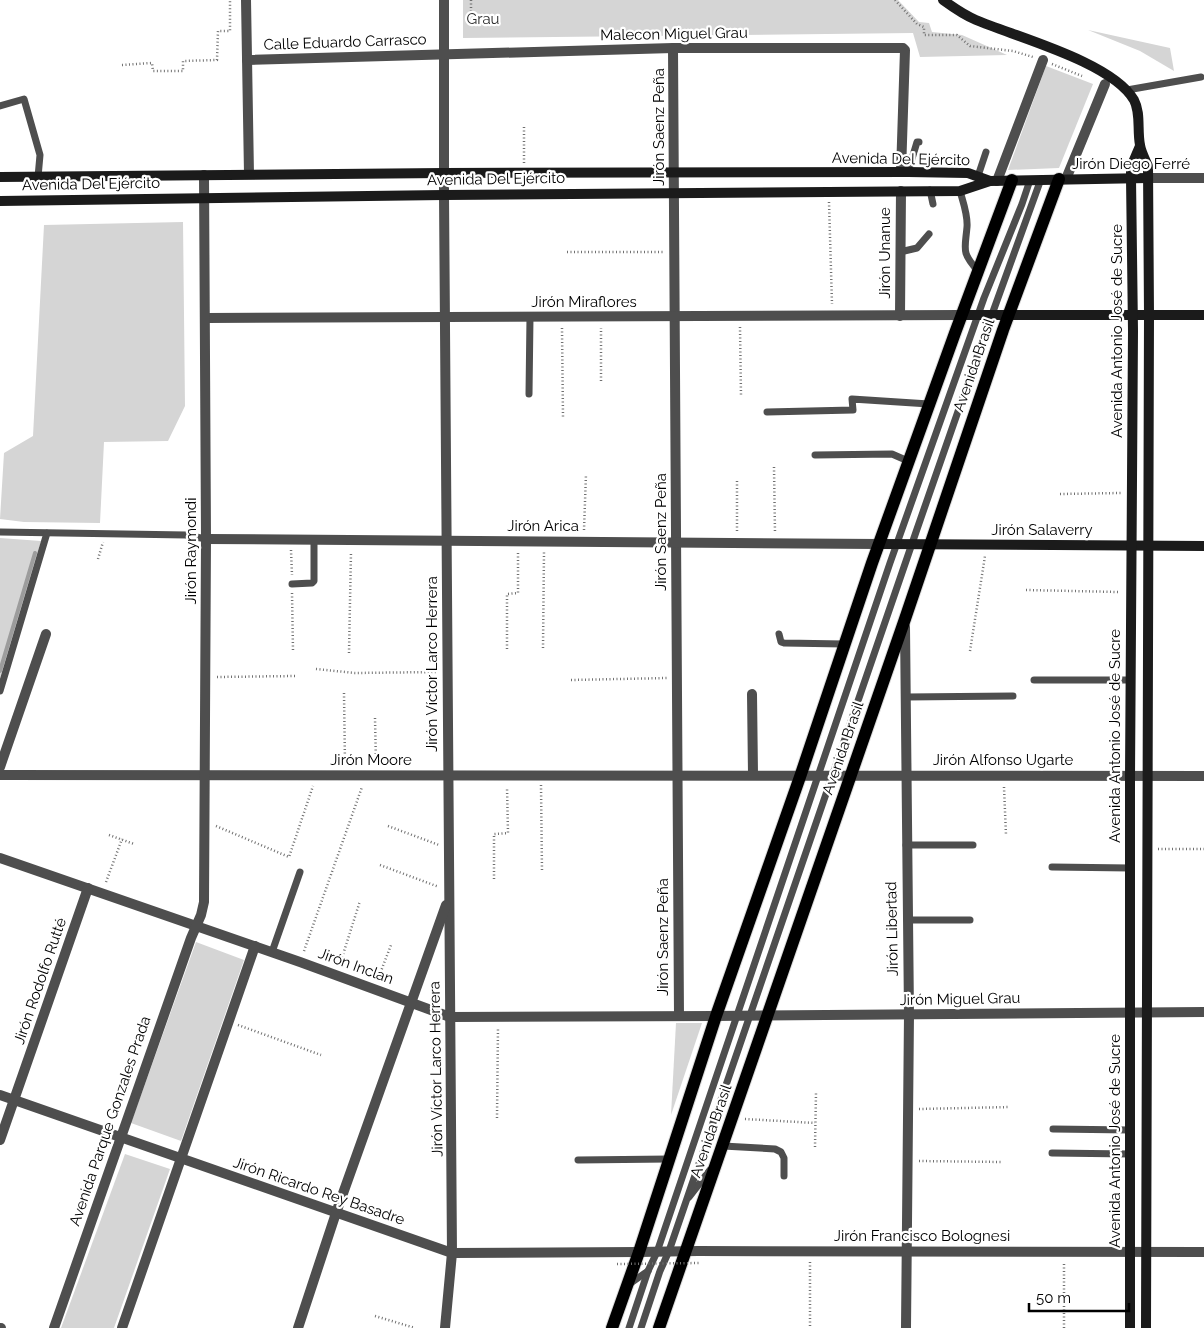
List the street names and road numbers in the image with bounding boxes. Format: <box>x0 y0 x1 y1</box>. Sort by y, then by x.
street label: Malecon Miguel Grau <box>600 24 748 44</box>
street label: Calle Eduardo Carrasco <box>263 30 427 54</box>
street label: Jirón Saenz Peña <box>650 68 668 186</box>
street label: Avenida Del Ejército <box>832 149 970 169</box>
street label: Jirón Diego Ferré <box>1072 155 1190 173</box>
street label: Avenida Del Ejército <box>427 169 565 189</box>
street label: Avenida Del Ejército <box>22 174 160 194</box>
street label: Jirón Unanue <box>876 207 894 299</box>
street label: Avenida Antonio José de Sucre <box>1108 224 1126 438</box>
street label: Jirón Miraflores <box>531 293 637 311</box>
street label: Avenida Brasil <box>950 315 999 414</box>
street label: Jirón Saenz Peña <box>652 473 670 591</box>
street label: Jirón Raymondi <box>182 498 200 604</box>
street label: Jirón Arica <box>507 517 579 535</box>
street label: Jirón Salaverry <box>991 521 1093 539</box>
street label: Jirón Víctor Larco Herrera <box>423 576 441 752</box>
street label: Avenida Antonio José de Sucre <box>1106 629 1124 843</box>
street label: Avenida Brasil <box>819 698 868 797</box>
street label: Jirón Moore <box>330 751 412 769</box>
street label: Jirón Alfonso Ugarte <box>933 751 1074 769</box>
street label: Jirón Saenz Peña <box>654 878 672 996</box>
street label: Jirón Libertad <box>882 881 902 977</box>
street label: Jirón Rodolfo Rutté <box>10 915 70 1047</box>
street label: Jirón Inclan <box>316 944 396 988</box>
street label: Jirón Víctor Larco Herrera <box>425 981 447 1157</box>
street label: Jirón Miguel Grau <box>899 989 1021 1009</box>
street label: Avenida Parque Gonzales Prada <box>66 1014 154 1228</box>
street label: Avenida Antonio José de Sucre <box>1106 1034 1124 1248</box>
street label: Avenida Brasil <box>687 1081 736 1180</box>
street label: Jirón Ricardo Rey Basadre <box>231 1153 407 1229</box>
street label: Jirón Francisco Bolognesi <box>834 1227 1010 1245</box>

